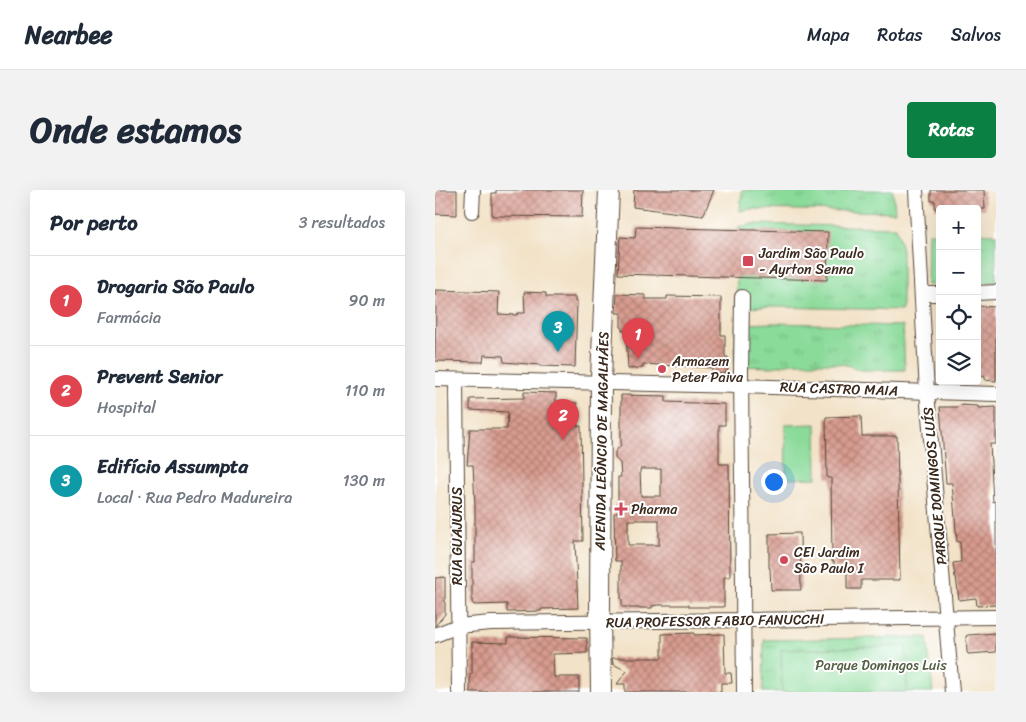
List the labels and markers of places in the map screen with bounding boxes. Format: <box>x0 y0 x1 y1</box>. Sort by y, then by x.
place label: Jardim São Paulo - Ayrton Senna <box>758 241 864 282</box>
marker: Jardim São Paulo - Ayrton Senna <box>741 254 755 268</box>
pin: 3 <box>542 311 574 352</box>
pin: 1 <box>622 318 654 359</box>
place label: Armazem Peter Paiva <box>671 349 744 390</box>
marker: Armazem Peter Paiva <box>656 363 668 375</box>
pin: 2 <box>547 399 579 440</box>
place label: Pharma <box>631 497 678 522</box>
marker: Pharma <box>615 503 627 515</box>
place label: CEI Jardim São Paulo I <box>794 540 865 581</box>
marker: CEI Jardim São Paulo I <box>778 554 790 566</box>

